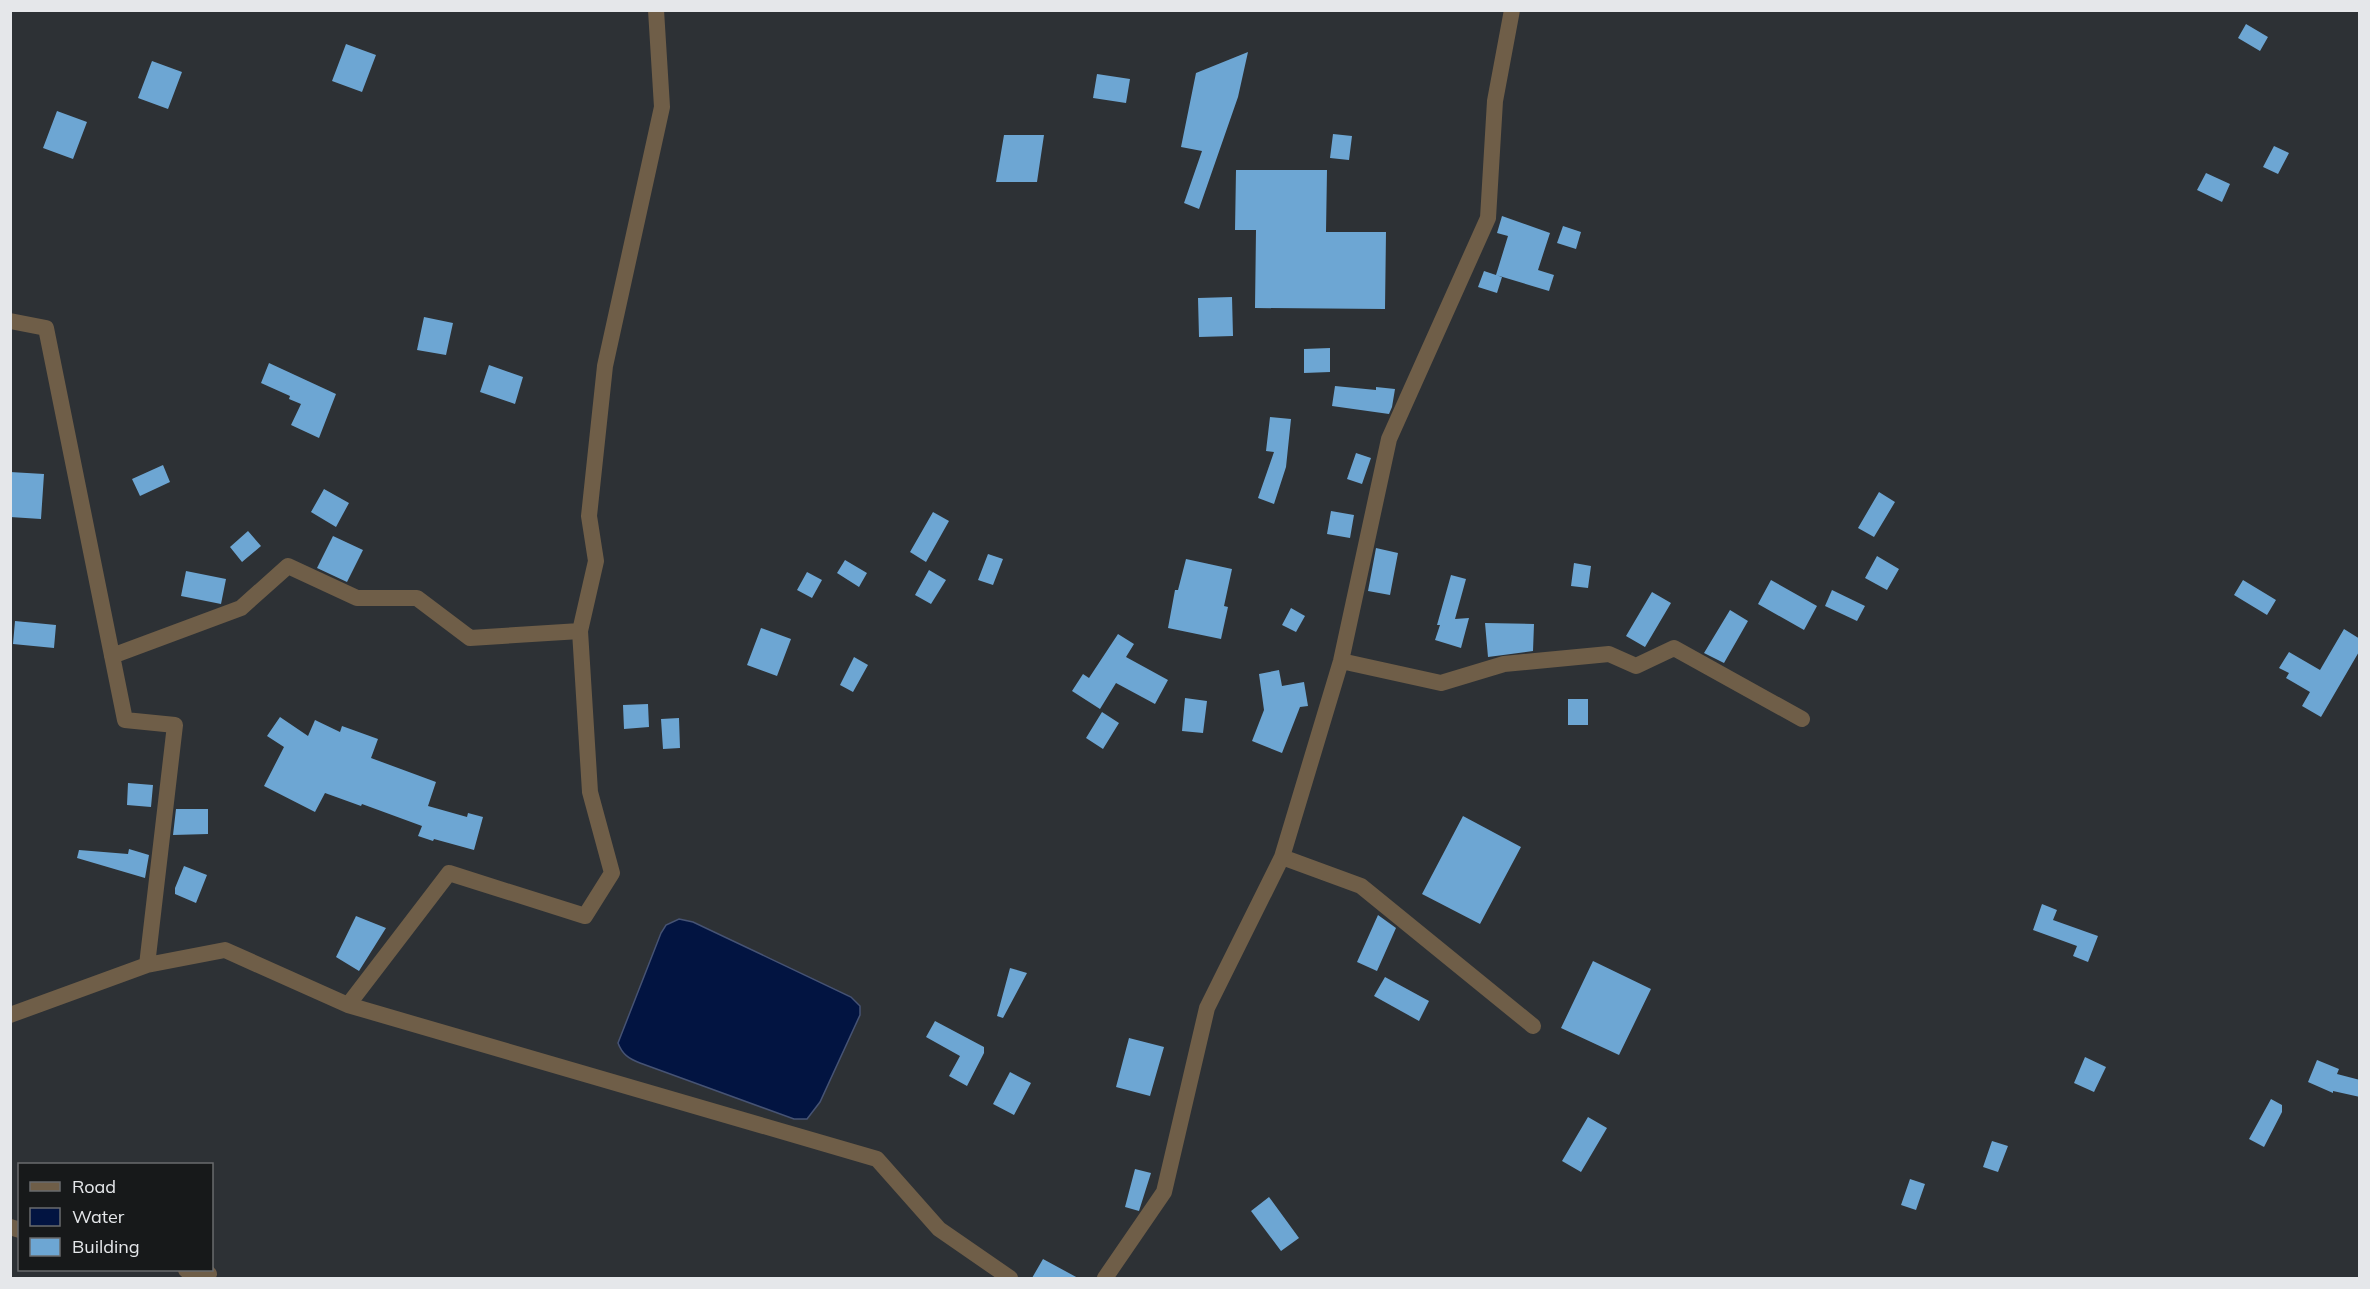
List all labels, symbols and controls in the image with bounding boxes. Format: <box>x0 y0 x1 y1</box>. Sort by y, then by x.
legend <box>18 1163 213 1271</box>
text: Road <box>72 1175 116 1198</box>
text: Water <box>72 1205 125 1228</box>
text: Building <box>72 1235 140 1258</box>

